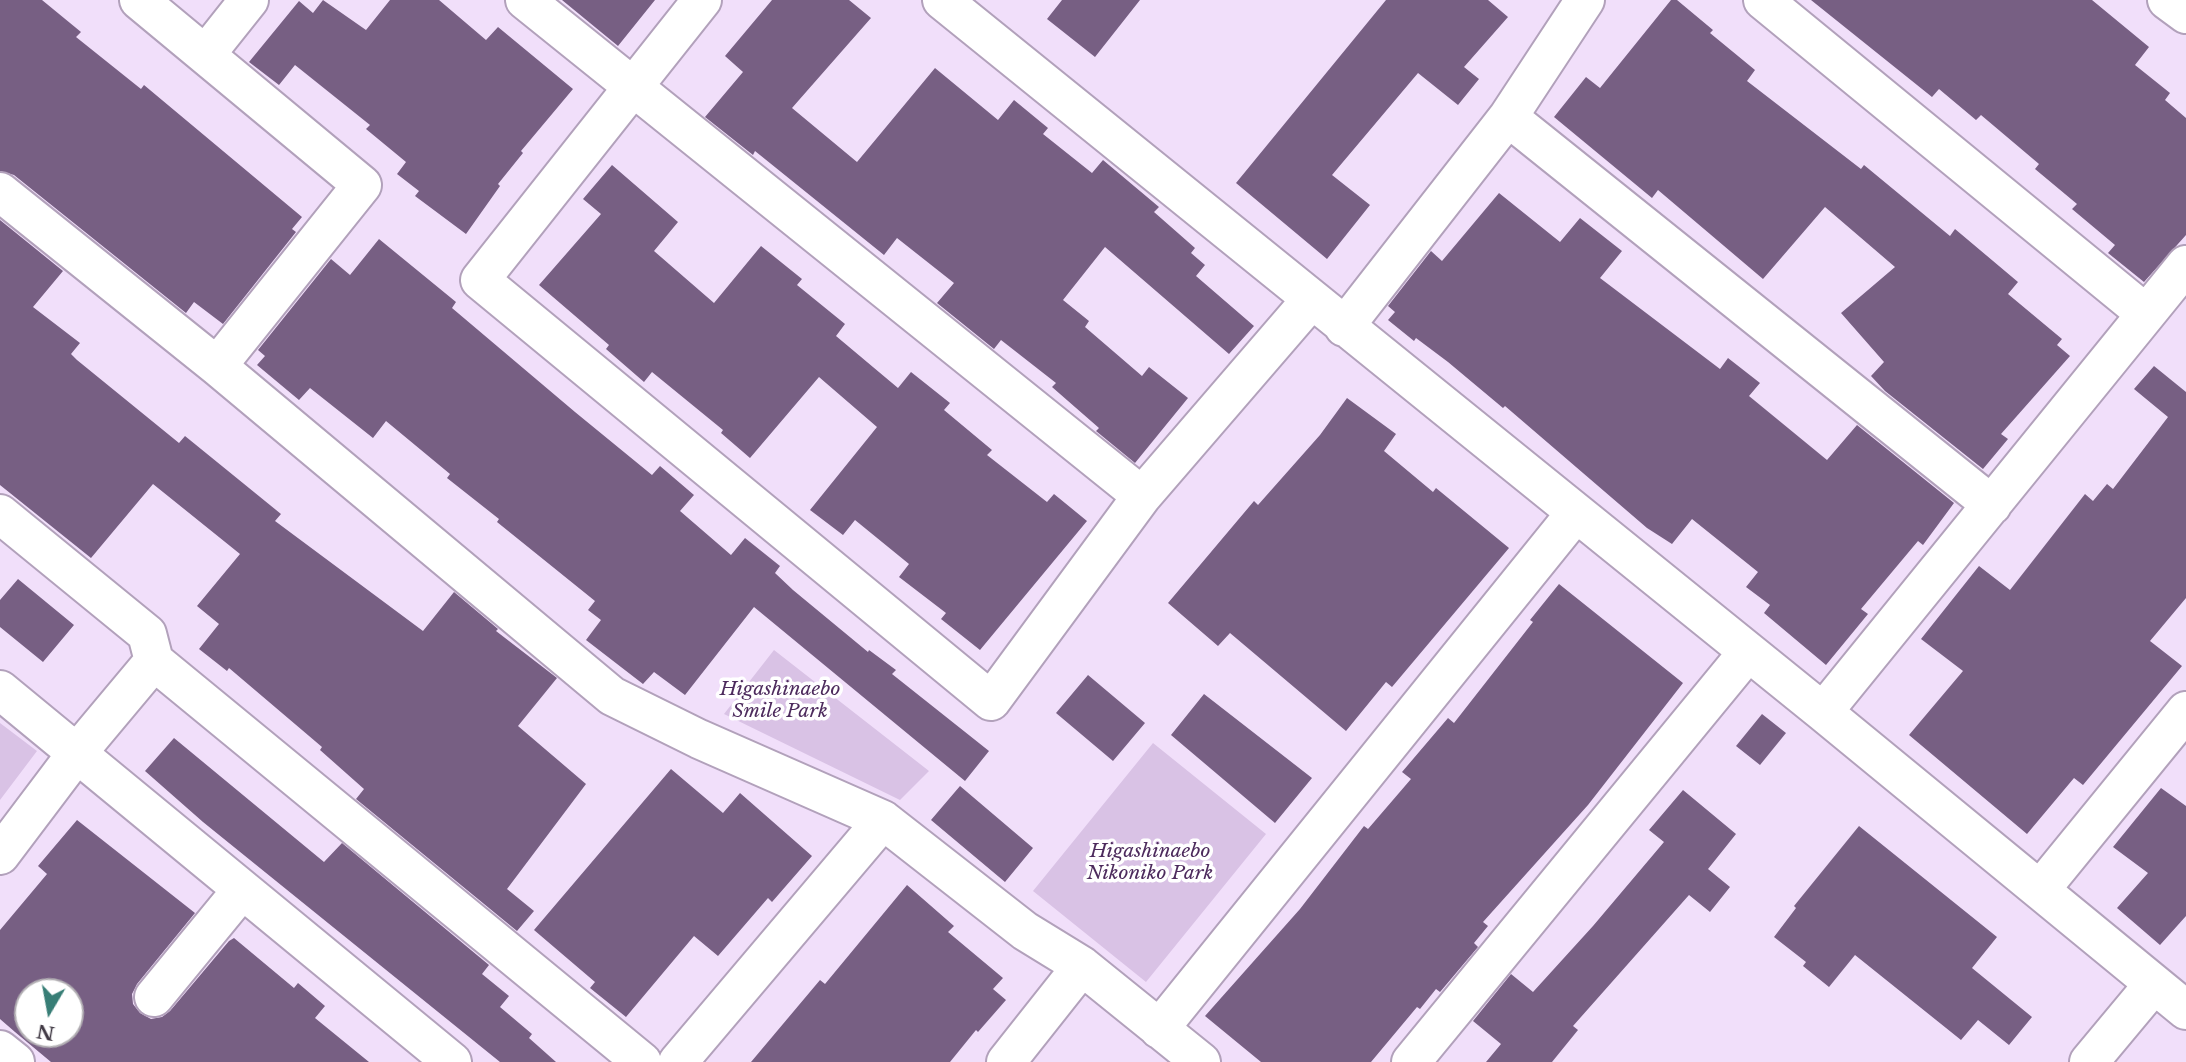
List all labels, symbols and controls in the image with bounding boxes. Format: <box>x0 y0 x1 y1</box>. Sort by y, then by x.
park label: Higashinaebo Smile Park <box>720 679 840 723</box>
park label: Higashinaebo Nikoniko Park <box>1087 841 1213 885</box>
north arrow <box>14 978 84 1048</box>
text: N <box>35 1019 56 1045</box>

